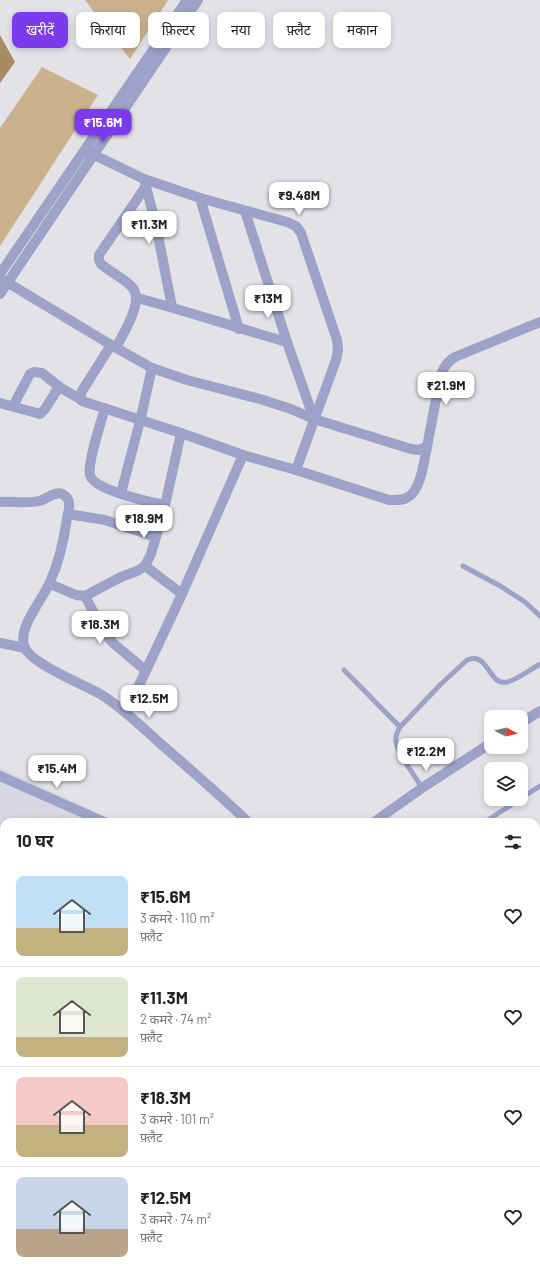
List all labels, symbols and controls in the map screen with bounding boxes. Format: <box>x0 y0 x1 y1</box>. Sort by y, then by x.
chip: खरीदें <box>12 12 68 48</box>
chip: किराया <box>76 12 140 48</box>
chip: फ़िल्टर <box>148 12 209 48</box>
chip: नया <box>217 12 265 48</box>
chip: फ़्लैट <box>273 12 325 48</box>
chip: मकान <box>333 12 391 48</box>
pin: ₹15.6M <box>70 109 136 143</box>
text: ₹15.6M <box>84 114 122 130</box>
pin: ₹9.48M <box>266 182 332 216</box>
text: ₹9.48M <box>278 187 320 203</box>
pin: ₹11.3M <box>116 211 182 245</box>
text: ₹11.3M <box>131 216 167 232</box>
pin: ₹13M <box>244 285 292 319</box>
text: ₹13M <box>254 290 282 306</box>
pin: ₹21.9M <box>413 372 479 406</box>
text: ₹21.9M <box>427 377 465 393</box>
pin: ₹18.9M <box>111 505 177 539</box>
text: ₹18.9M <box>125 510 163 526</box>
pin: ₹18.3M <box>67 611 133 645</box>
text: ₹18.3M <box>81 616 119 632</box>
pin: ₹12.5M <box>116 685 182 719</box>
text: ₹12.5M <box>129 690 169 706</box>
north arrow <box>484 710 528 754</box>
map controls <box>484 710 528 806</box>
pin: ₹12.2M <box>393 738 459 772</box>
text: ₹12.2M <box>406 743 446 759</box>
pin: ₹15.4M <box>24 755 90 789</box>
text: ₹15.4M <box>37 760 77 776</box>
button: layers <box>484 762 528 806</box>
text: 10 घर <box>16 830 54 850</box>
icon: filters <box>502 831 524 853</box>
text: ₹15.6M <box>140 886 191 906</box>
icon: home <box>48 892 96 940</box>
icon: heart <box>502 905 524 927</box>
text: 3 कमरे · 110 m² <box>140 910 214 926</box>
text: फ़्लैट <box>140 928 163 944</box>
text: ₹11.3M <box>140 987 188 1007</box>
icon: home <box>48 993 96 1041</box>
icon: heart <box>502 1006 524 1028</box>
text: 2 कमरे · 74 m² <box>140 1011 211 1027</box>
text: फ़्लैट <box>140 1029 163 1045</box>
text: ₹18.3M <box>140 1087 191 1107</box>
icon: home <box>48 1093 96 1141</box>
icon: heart <box>502 1106 524 1128</box>
text: 3 कमरे · 101 m² <box>140 1111 214 1127</box>
text: फ़्लैट <box>140 1129 163 1145</box>
text: ₹12.5M <box>140 1187 191 1207</box>
icon: home <box>48 1193 96 1241</box>
icon: heart <box>502 1206 524 1228</box>
text: 3 कमरे · 74 m² <box>140 1211 211 1227</box>
text: फ़्लैट <box>140 1229 163 1245</box>

